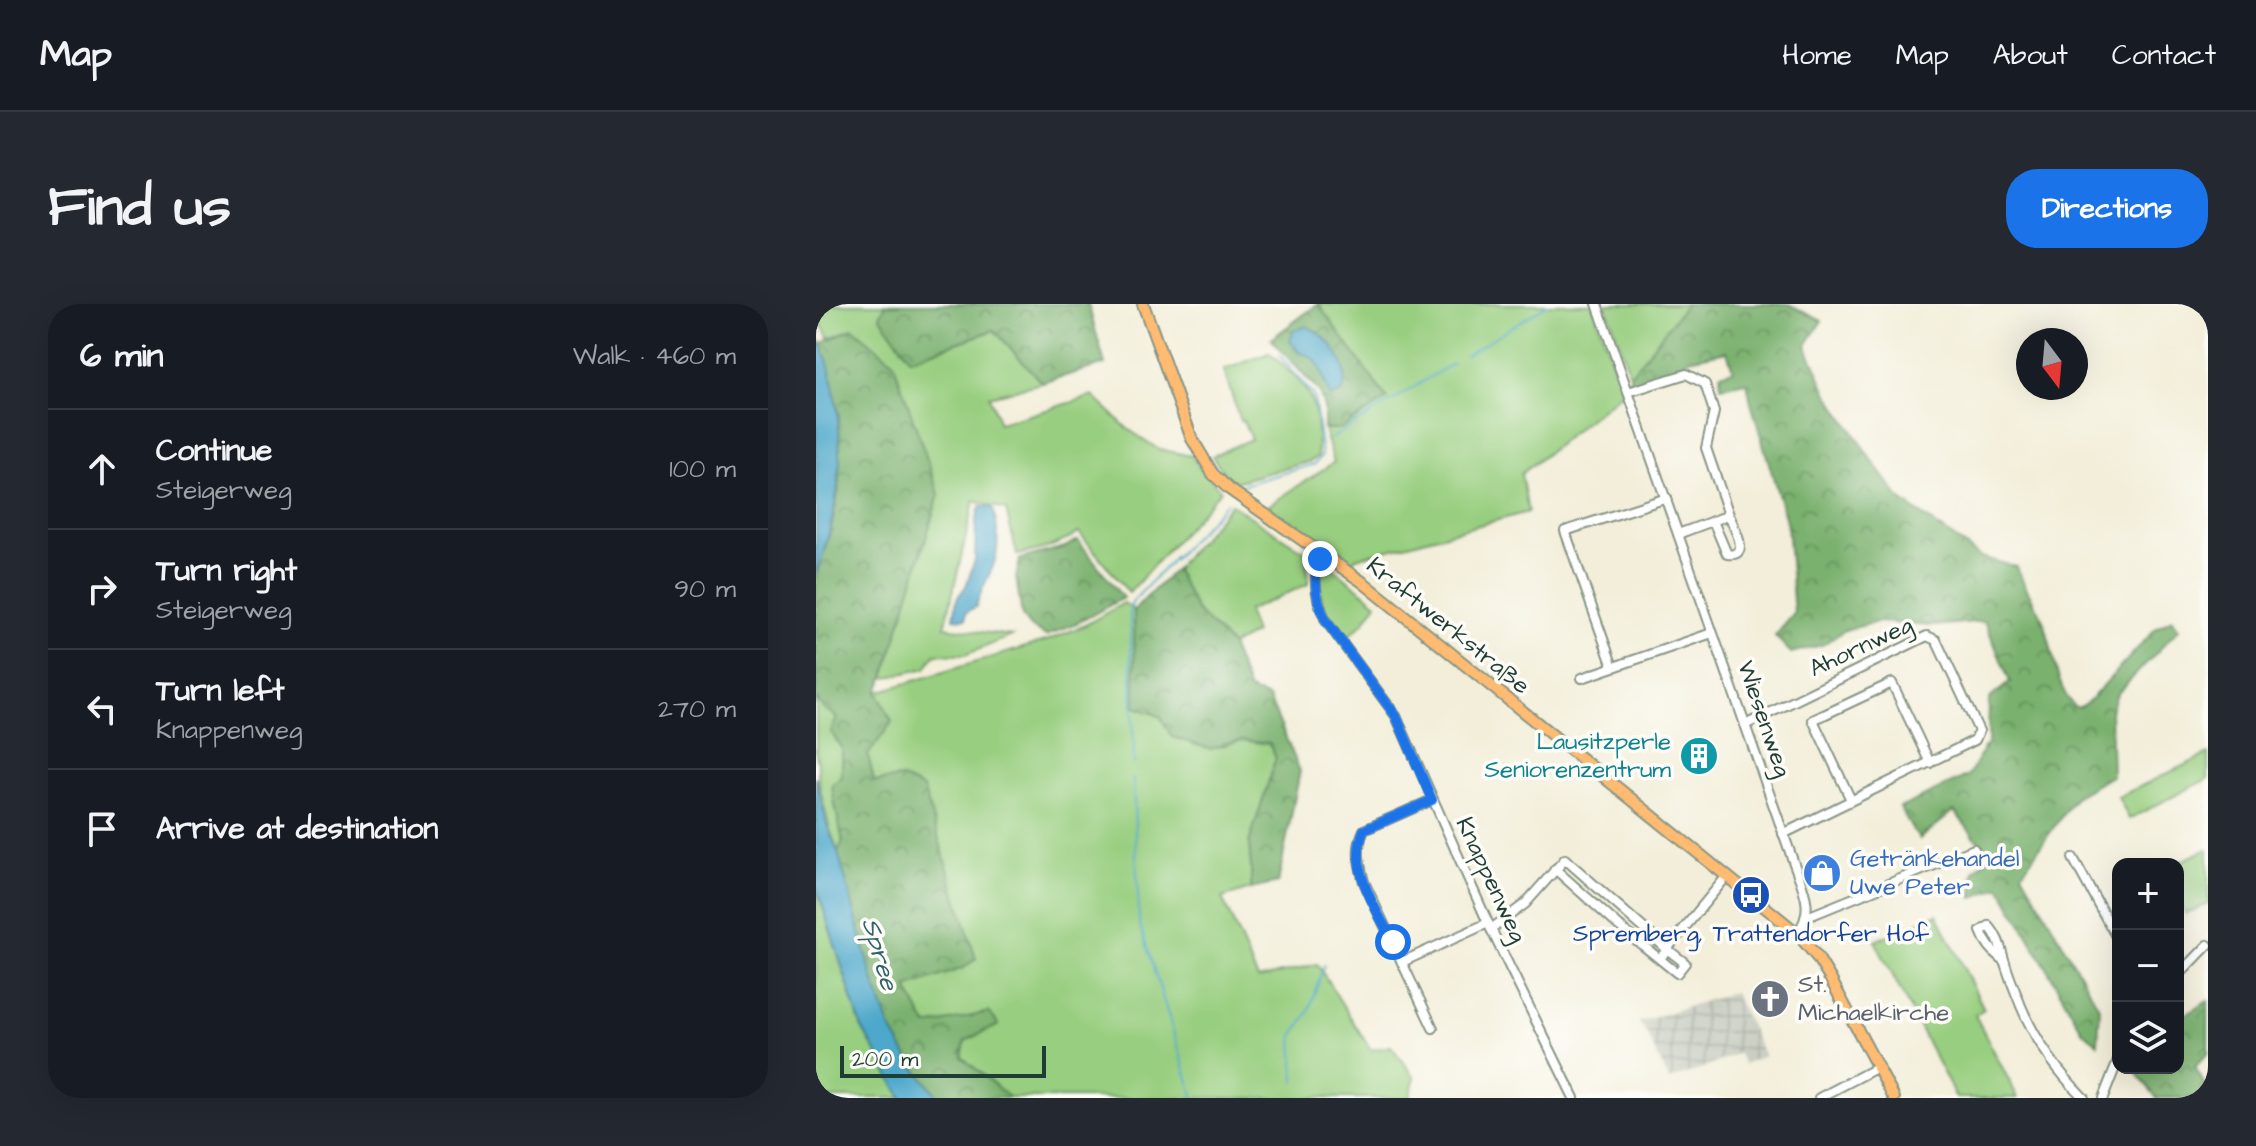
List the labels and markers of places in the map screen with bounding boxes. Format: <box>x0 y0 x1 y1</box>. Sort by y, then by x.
place label: Lausitzperle Seniorenzentrum <box>1485 725 1671 787</box>
building icon: Lausitzperle Seniorenzentrum <box>1678 735 1720 777</box>
place label: Getränkehandel Uwe Peter <box>1850 842 2020 904</box>
shop icon: Getränkehandel Uwe Peter <box>1801 852 1843 894</box>
bus stop icon: Spremberg, Trattendorfer Hof <box>1730 874 1772 916</box>
place label: Spremberg, Trattendorfer Hof <box>1573 917 1930 952</box>
place label: St. Michaelkirche <box>1798 968 1949 1030</box>
church icon: St. Michaelkirche <box>1749 978 1791 1020</box>

